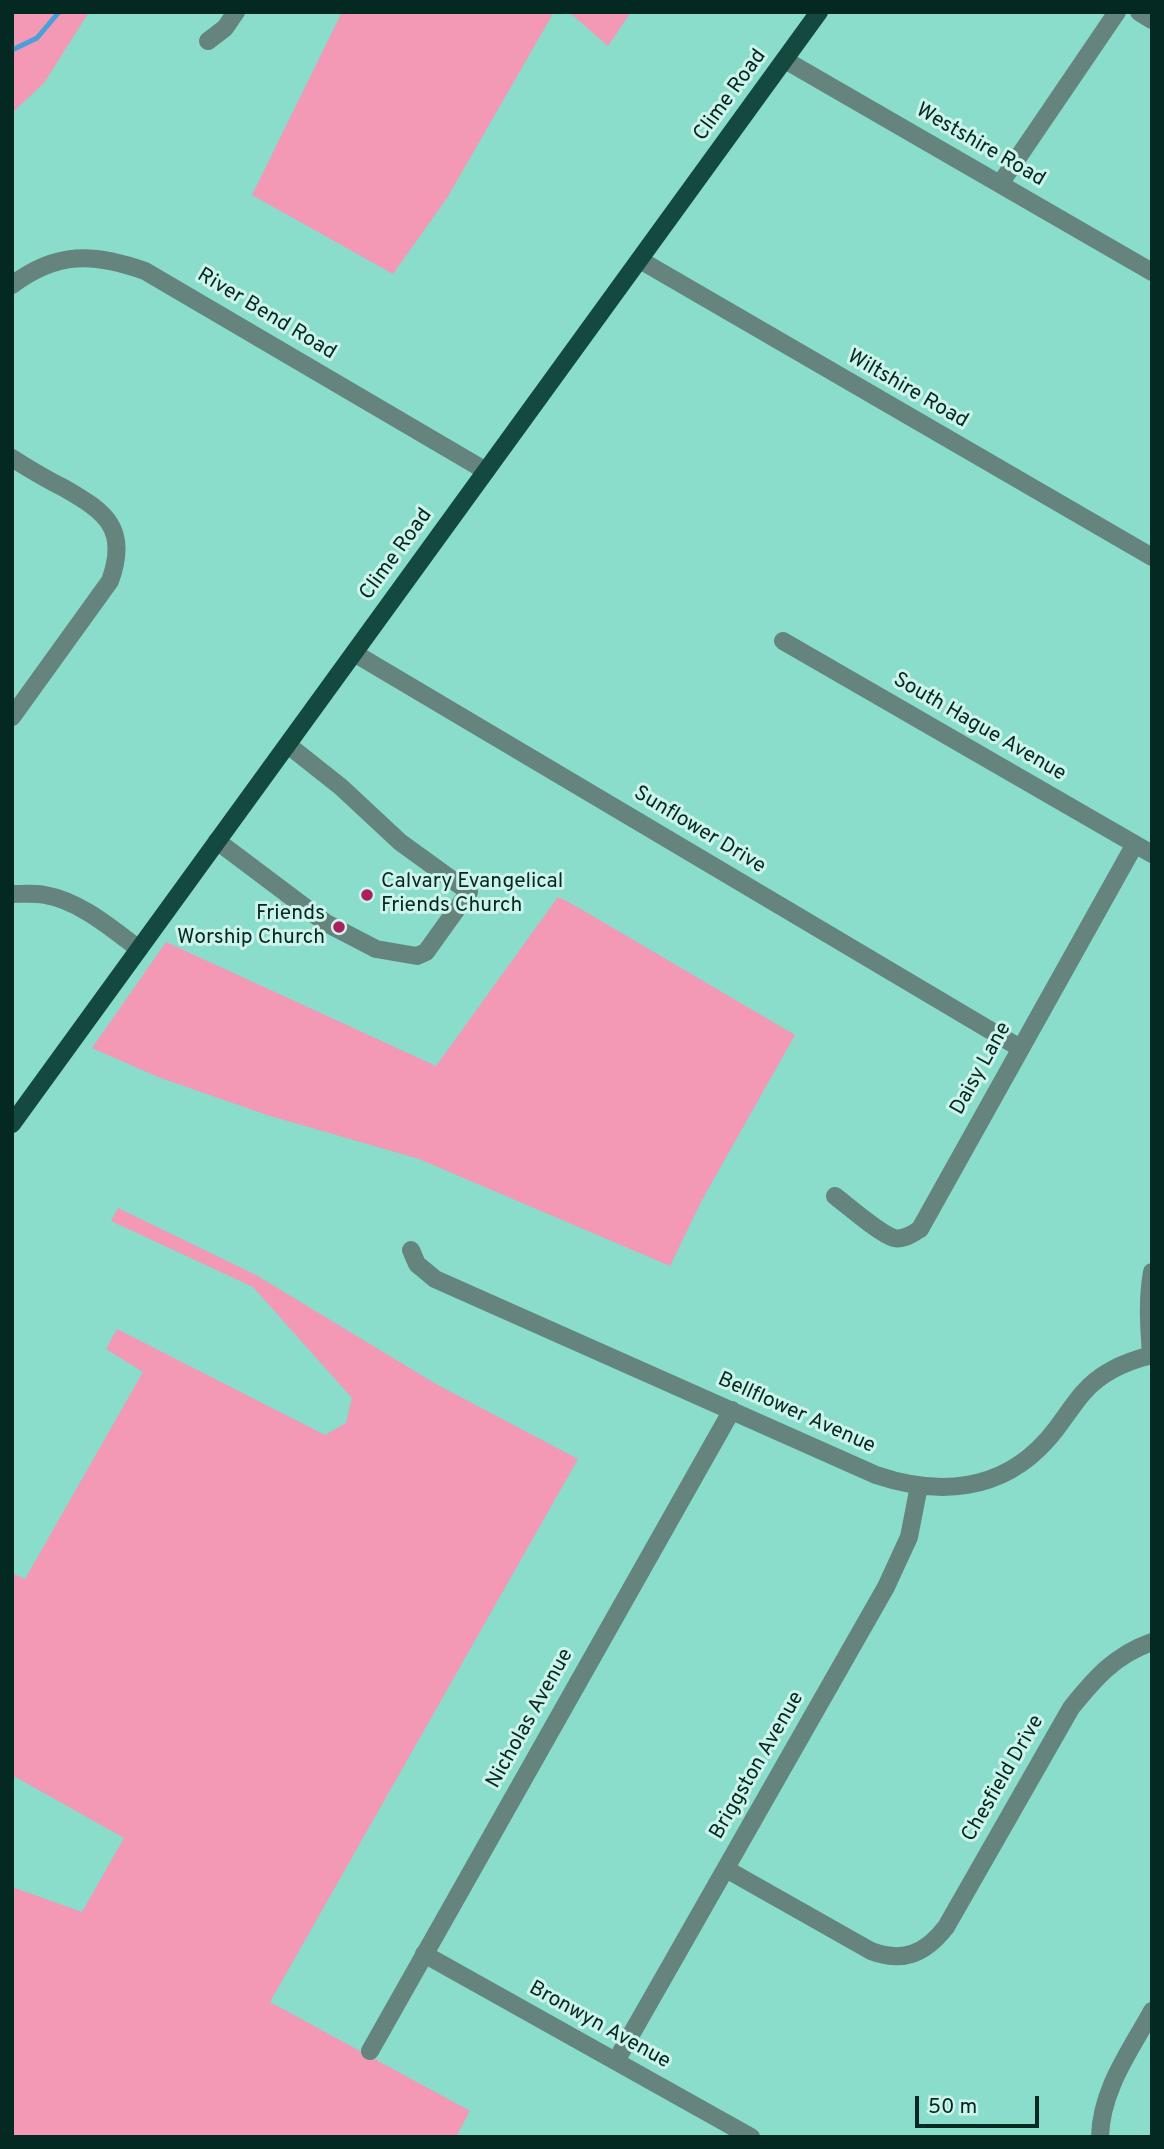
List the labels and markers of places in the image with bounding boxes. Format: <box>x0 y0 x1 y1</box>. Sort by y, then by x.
place label: Calvary Evangelical Friends Church <box>381 870 563 920</box>
marker: Calvary Evangelical Friends Church <box>359 887 375 903</box>
place label: Friends Worship Church <box>177 902 325 952</box>
marker: Friends Worship Church <box>331 919 347 935</box>

